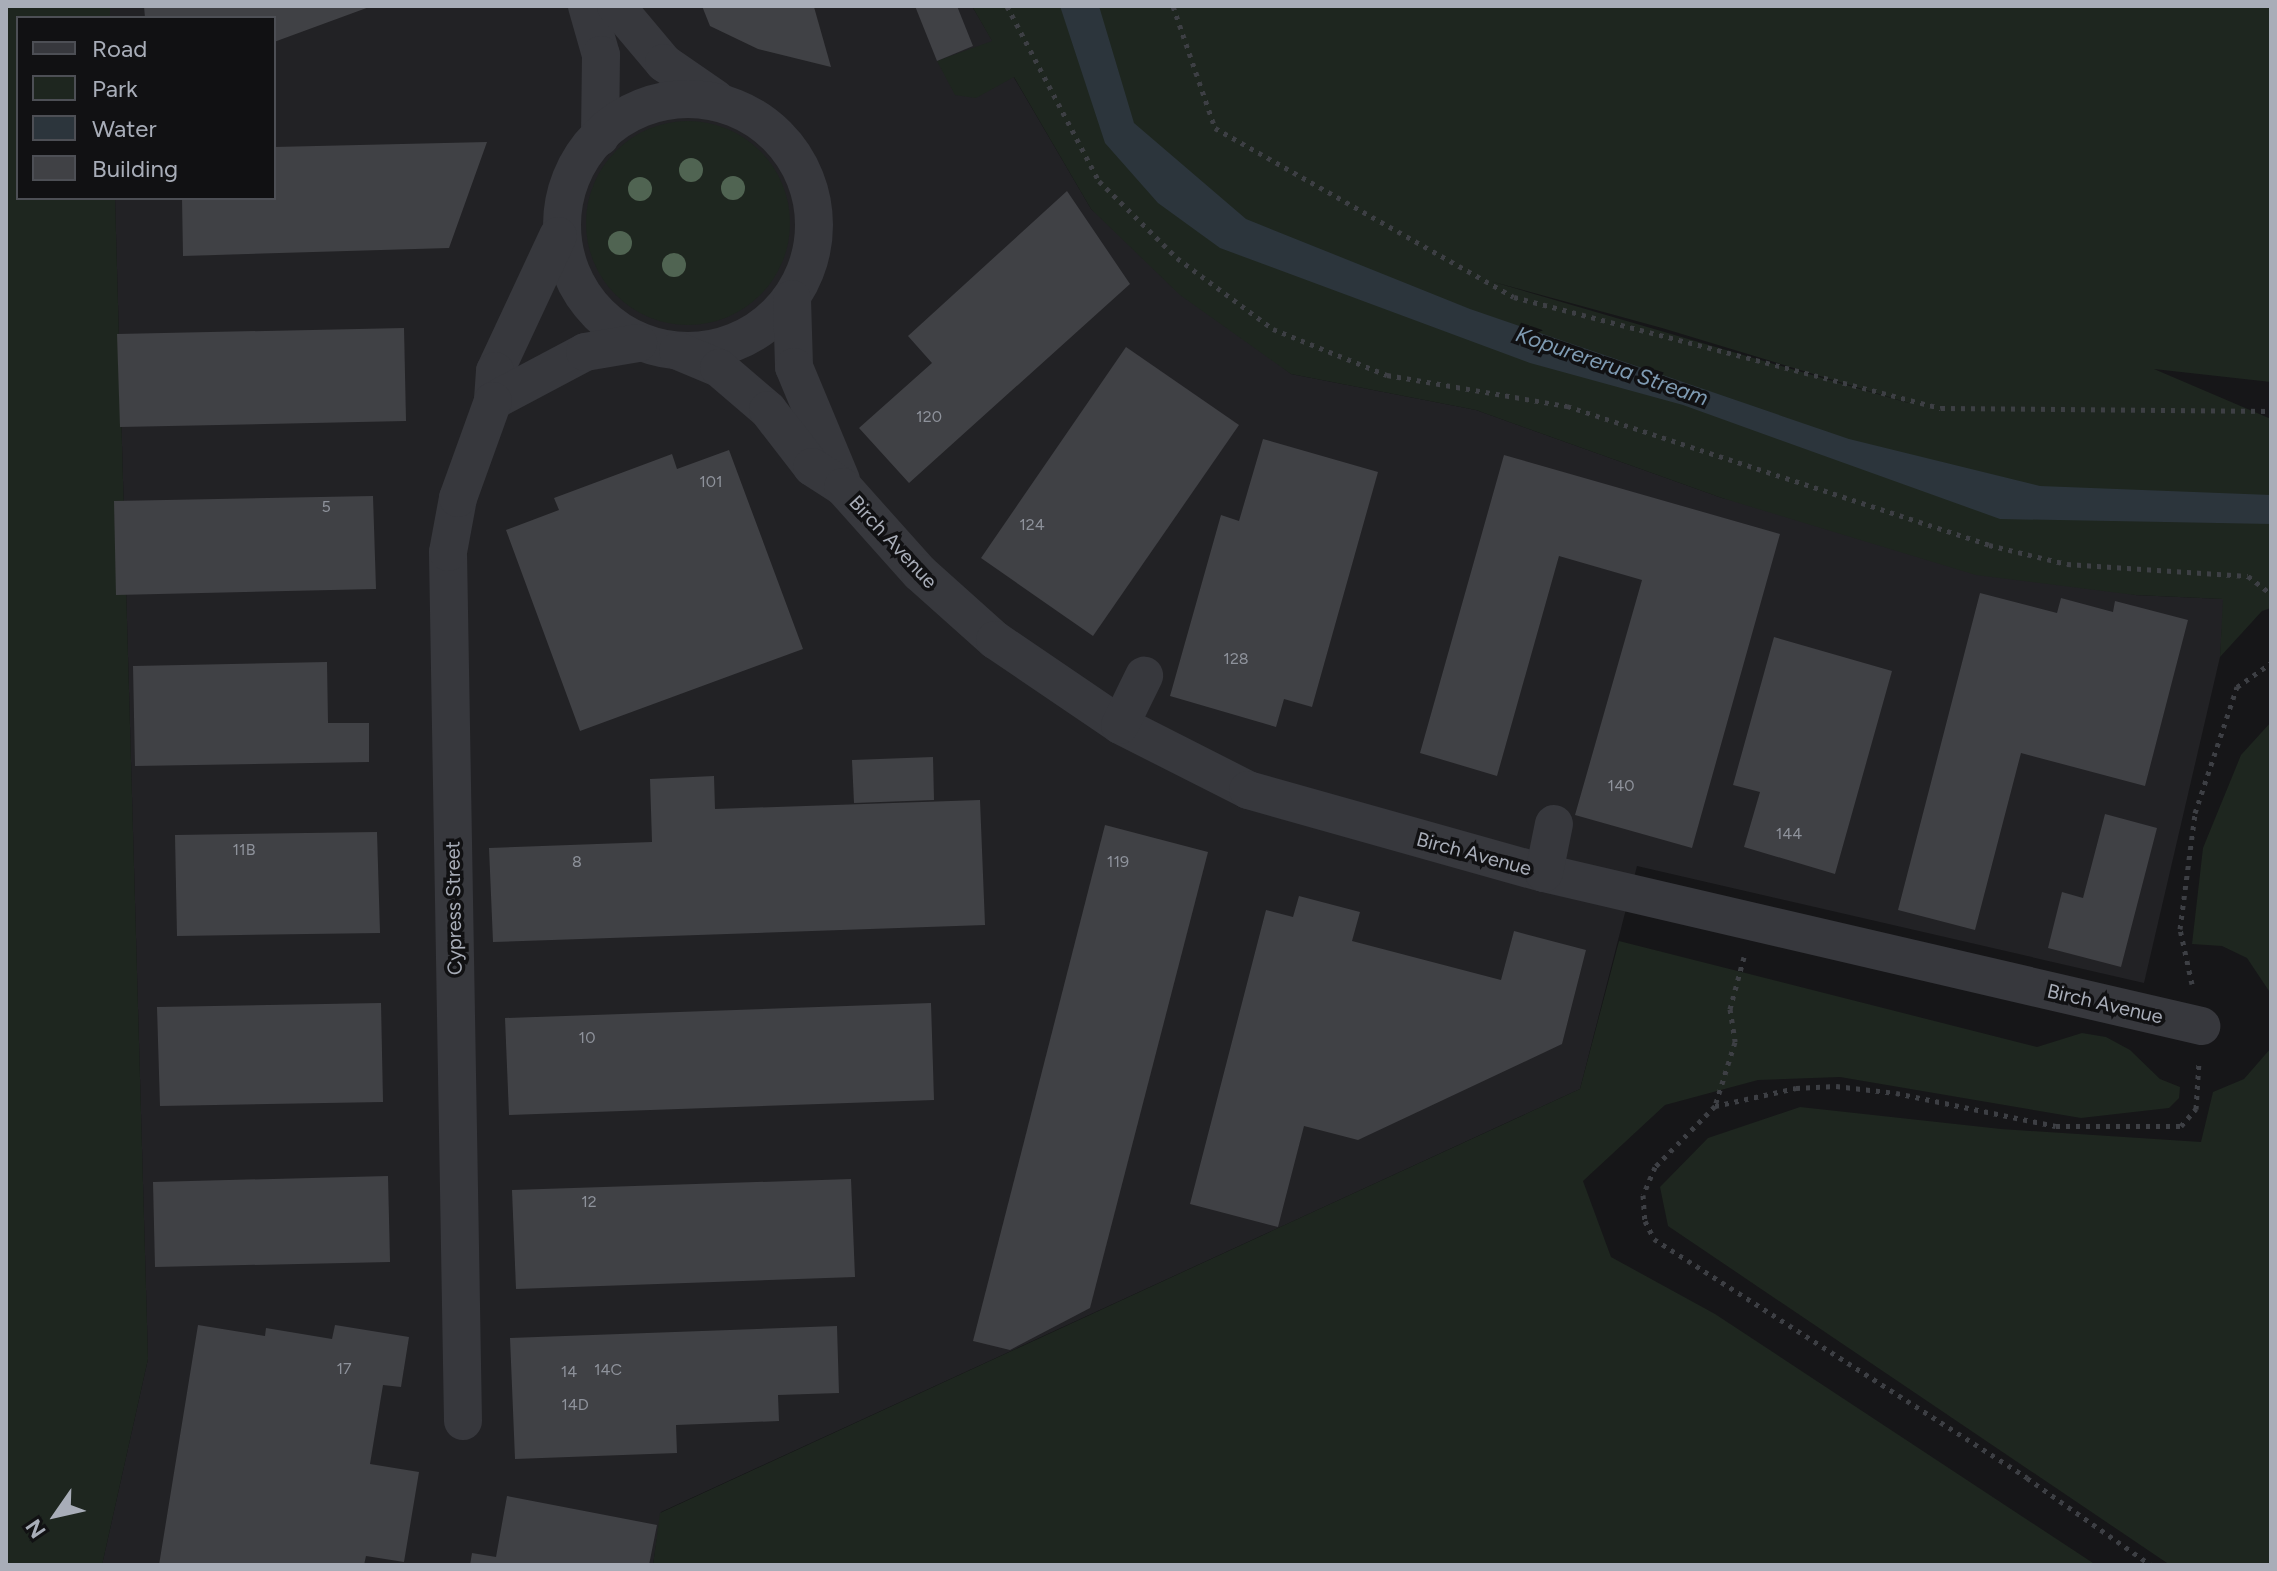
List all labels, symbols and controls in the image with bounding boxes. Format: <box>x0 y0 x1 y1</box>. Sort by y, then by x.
legend <box>16 16 276 200</box>
text: Road <box>92 34 147 63</box>
text: Park <box>92 74 138 103</box>
text: Water <box>92 114 157 143</box>
text: Building <box>92 154 178 183</box>
water label: Kopurererua Stream <box>1512 321 1712 411</box>
house number: 120 <box>916 407 942 427</box>
house number: 101 <box>699 472 723 492</box>
street label: Birch Avenue <box>844 491 942 593</box>
house number: 5 <box>321 497 331 517</box>
house number: 124 <box>1019 515 1045 535</box>
house number: 128 <box>1223 649 1249 669</box>
house number: 140 <box>1608 776 1634 796</box>
house number: 144 <box>1776 824 1802 844</box>
street label: Birch Avenue <box>1414 827 1534 881</box>
house number: 11B <box>233 840 255 860</box>
street label: Cypress Street <box>441 841 467 975</box>
house number: 8 <box>572 852 582 872</box>
house number: 119 <box>1107 852 1129 872</box>
street label: Birch Avenue <box>2045 979 2165 1029</box>
house number: 10 <box>579 1028 595 1048</box>
house number: 12 <box>581 1192 597 1212</box>
house number: 17 <box>336 1359 352 1379</box>
house number: 14C <box>594 1360 622 1380</box>
house number: 14 <box>561 1362 577 1382</box>
house number: 14D <box>561 1395 589 1415</box>
north arrow <box>16 1475 96 1555</box>
text: N <box>20 1514 52 1543</box>

